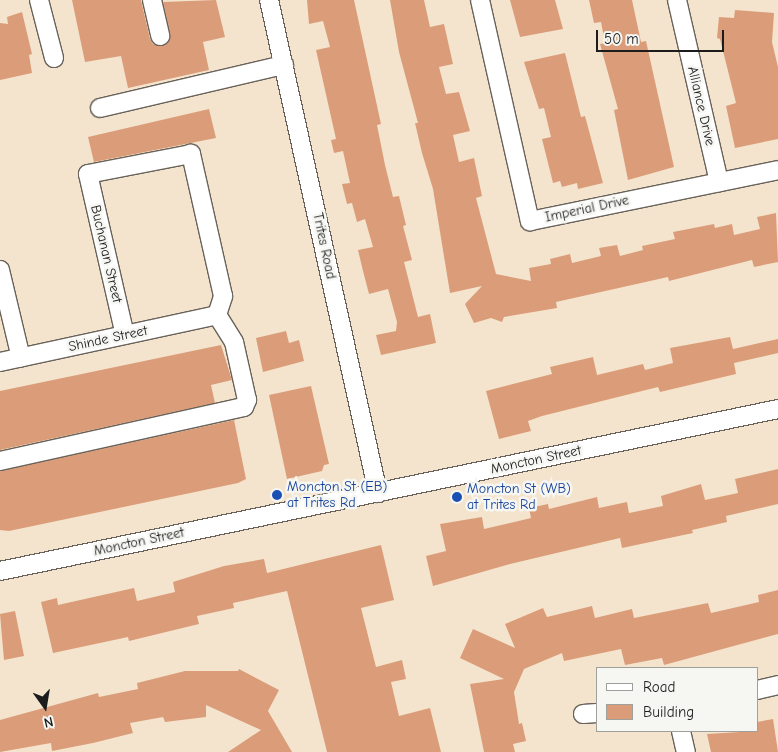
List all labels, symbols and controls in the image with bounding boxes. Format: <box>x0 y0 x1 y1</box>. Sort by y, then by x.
scale bar <box>598 20 726 52</box>
text: 50 m <box>604 30 639 48</box>
street label: Alliance Drive <box>684 65 718 147</box>
street label: Imperial Drive <box>544 192 630 226</box>
street label: Buchanan Street <box>87 204 125 304</box>
street label: Trites Road <box>309 211 339 281</box>
street label: Shinde Street <box>67 322 149 356</box>
street label: Moncton Street <box>489 442 583 478</box>
place label: Moncton St (EB) at Trites Rd <box>287 479 387 512</box>
place label: Moncton St (WB) at Trites Rd <box>467 481 571 514</box>
marker: Moncton St (EB) at Trites Rd <box>271 489 283 501</box>
marker: Moncton St (WB) at Trites Rd <box>451 491 463 503</box>
street label: Moncton Street <box>92 524 186 560</box>
legend <box>596 667 758 732</box>
text: Road <box>643 678 675 696</box>
north arrow <box>20 682 70 732</box>
text: Building <box>643 703 694 721</box>
text: N <box>42 713 55 731</box>

